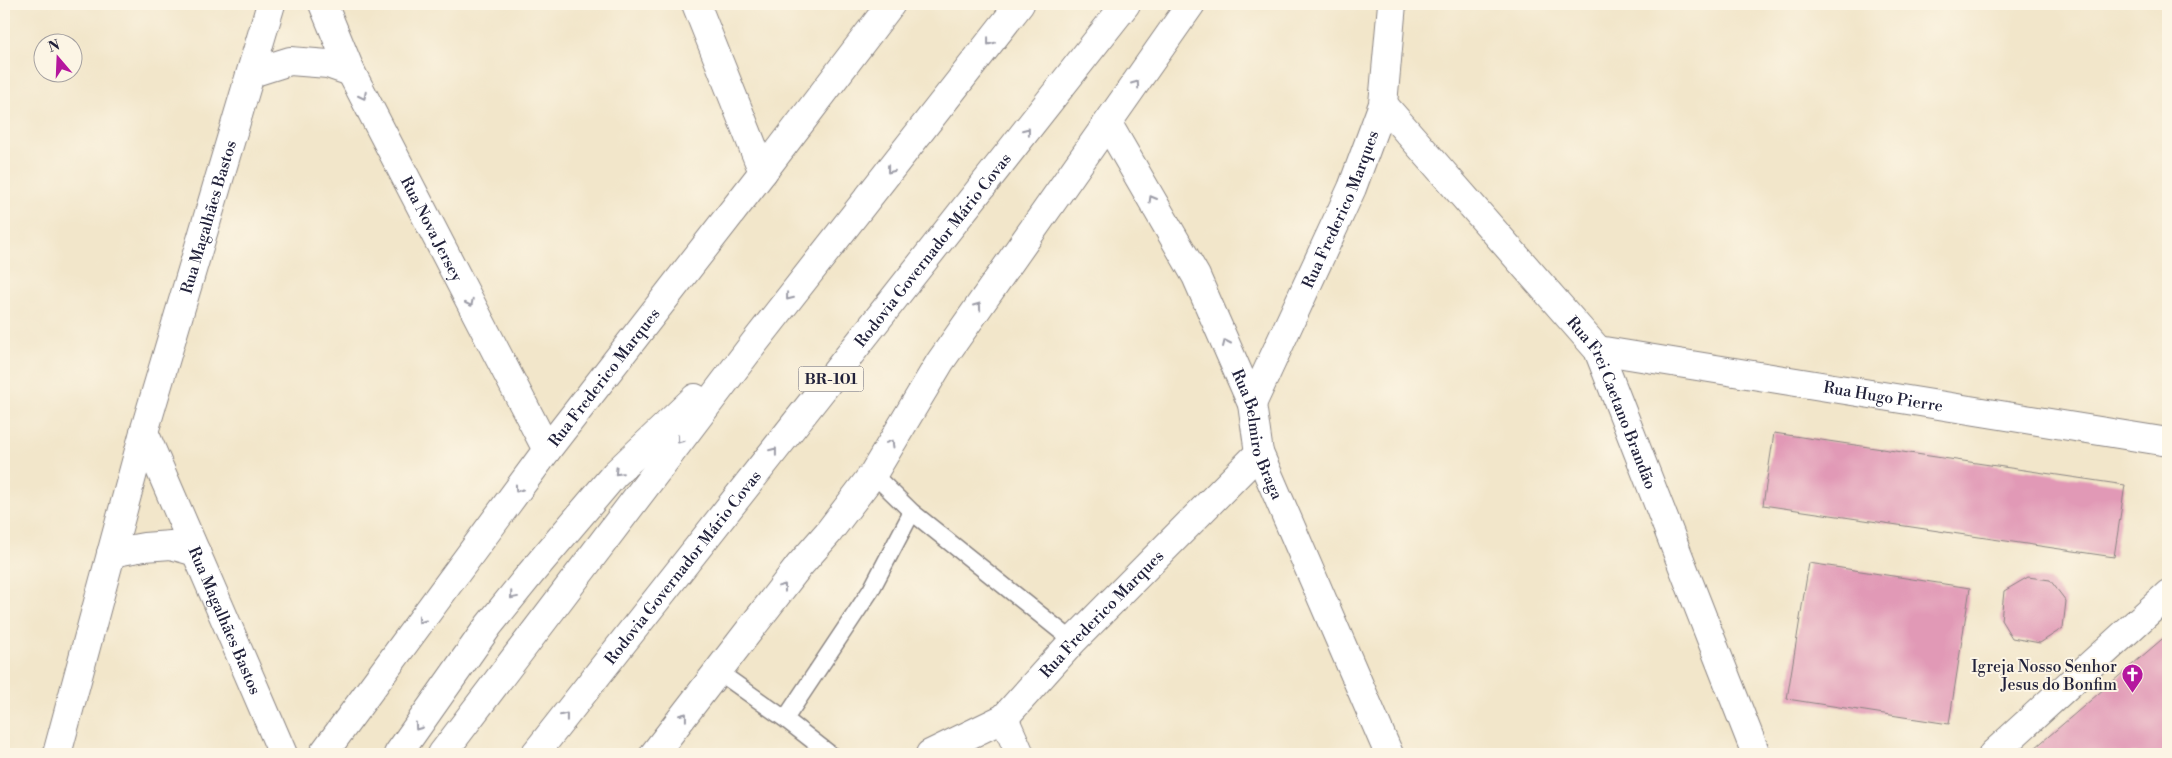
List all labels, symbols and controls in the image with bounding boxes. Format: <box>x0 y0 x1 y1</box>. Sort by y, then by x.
north arrow <box>32 32 82 82</box>
text: N <box>46 36 62 57</box>
one-way arrow <box>988 36 996 45</box>
one-way arrow <box>1130 80 1139 89</box>
one-way arrow <box>357 91 367 100</box>
one-way arrow <box>1021 128 1029 137</box>
street label: Rua Frederico Marques <box>1298 128 1383 292</box>
street label: Rua Magalhães Bastos <box>177 138 241 296</box>
street label: Rodovia Governador Mário Covas <box>851 149 1016 351</box>
one-way arrow <box>887 164 895 173</box>
street label: Rua Nova Jersey <box>396 173 467 285</box>
one-way arrow <box>1148 195 1158 204</box>
one-way arrow <box>786 292 795 301</box>
one-way arrow <box>464 298 474 307</box>
one-way arrow <box>972 302 981 312</box>
street label: Rua Frederico Marques <box>544 304 665 451</box>
street label: Rua Frei Caetano Brandão <box>1562 312 1660 492</box>
one-way arrow <box>1221 339 1232 348</box>
road number: BR-101 <box>798 366 864 392</box>
street label: Rua Belmiro Braga <box>1227 366 1287 504</box>
street label: Rua Hugo Pierre <box>1822 378 1944 417</box>
one-way arrow <box>677 434 685 443</box>
one-way arrow <box>885 440 895 449</box>
one-way arrow <box>769 448 777 457</box>
one-way arrow <box>615 466 624 475</box>
street label: Rodovia Governador Mário Covas <box>600 467 766 669</box>
one-way arrow <box>515 483 524 493</box>
street label: Rua Magalhães Bastos <box>184 544 265 698</box>
street label: Rua Frederico Marques <box>1036 546 1168 682</box>
one-way arrow <box>778 584 786 593</box>
one-way arrow <box>509 590 518 599</box>
one-way arrow <box>419 614 427 623</box>
place label: Igreja Nosso Senhor Jesus do Bonfim <box>1971 657 2117 695</box>
church icon: Igreja Nosso Senhor Jesus do Bonfim <box>2121 663 2145 694</box>
one-way arrow <box>559 712 568 722</box>
one-way arrow <box>679 713 687 722</box>
one-way arrow <box>415 721 423 730</box>

